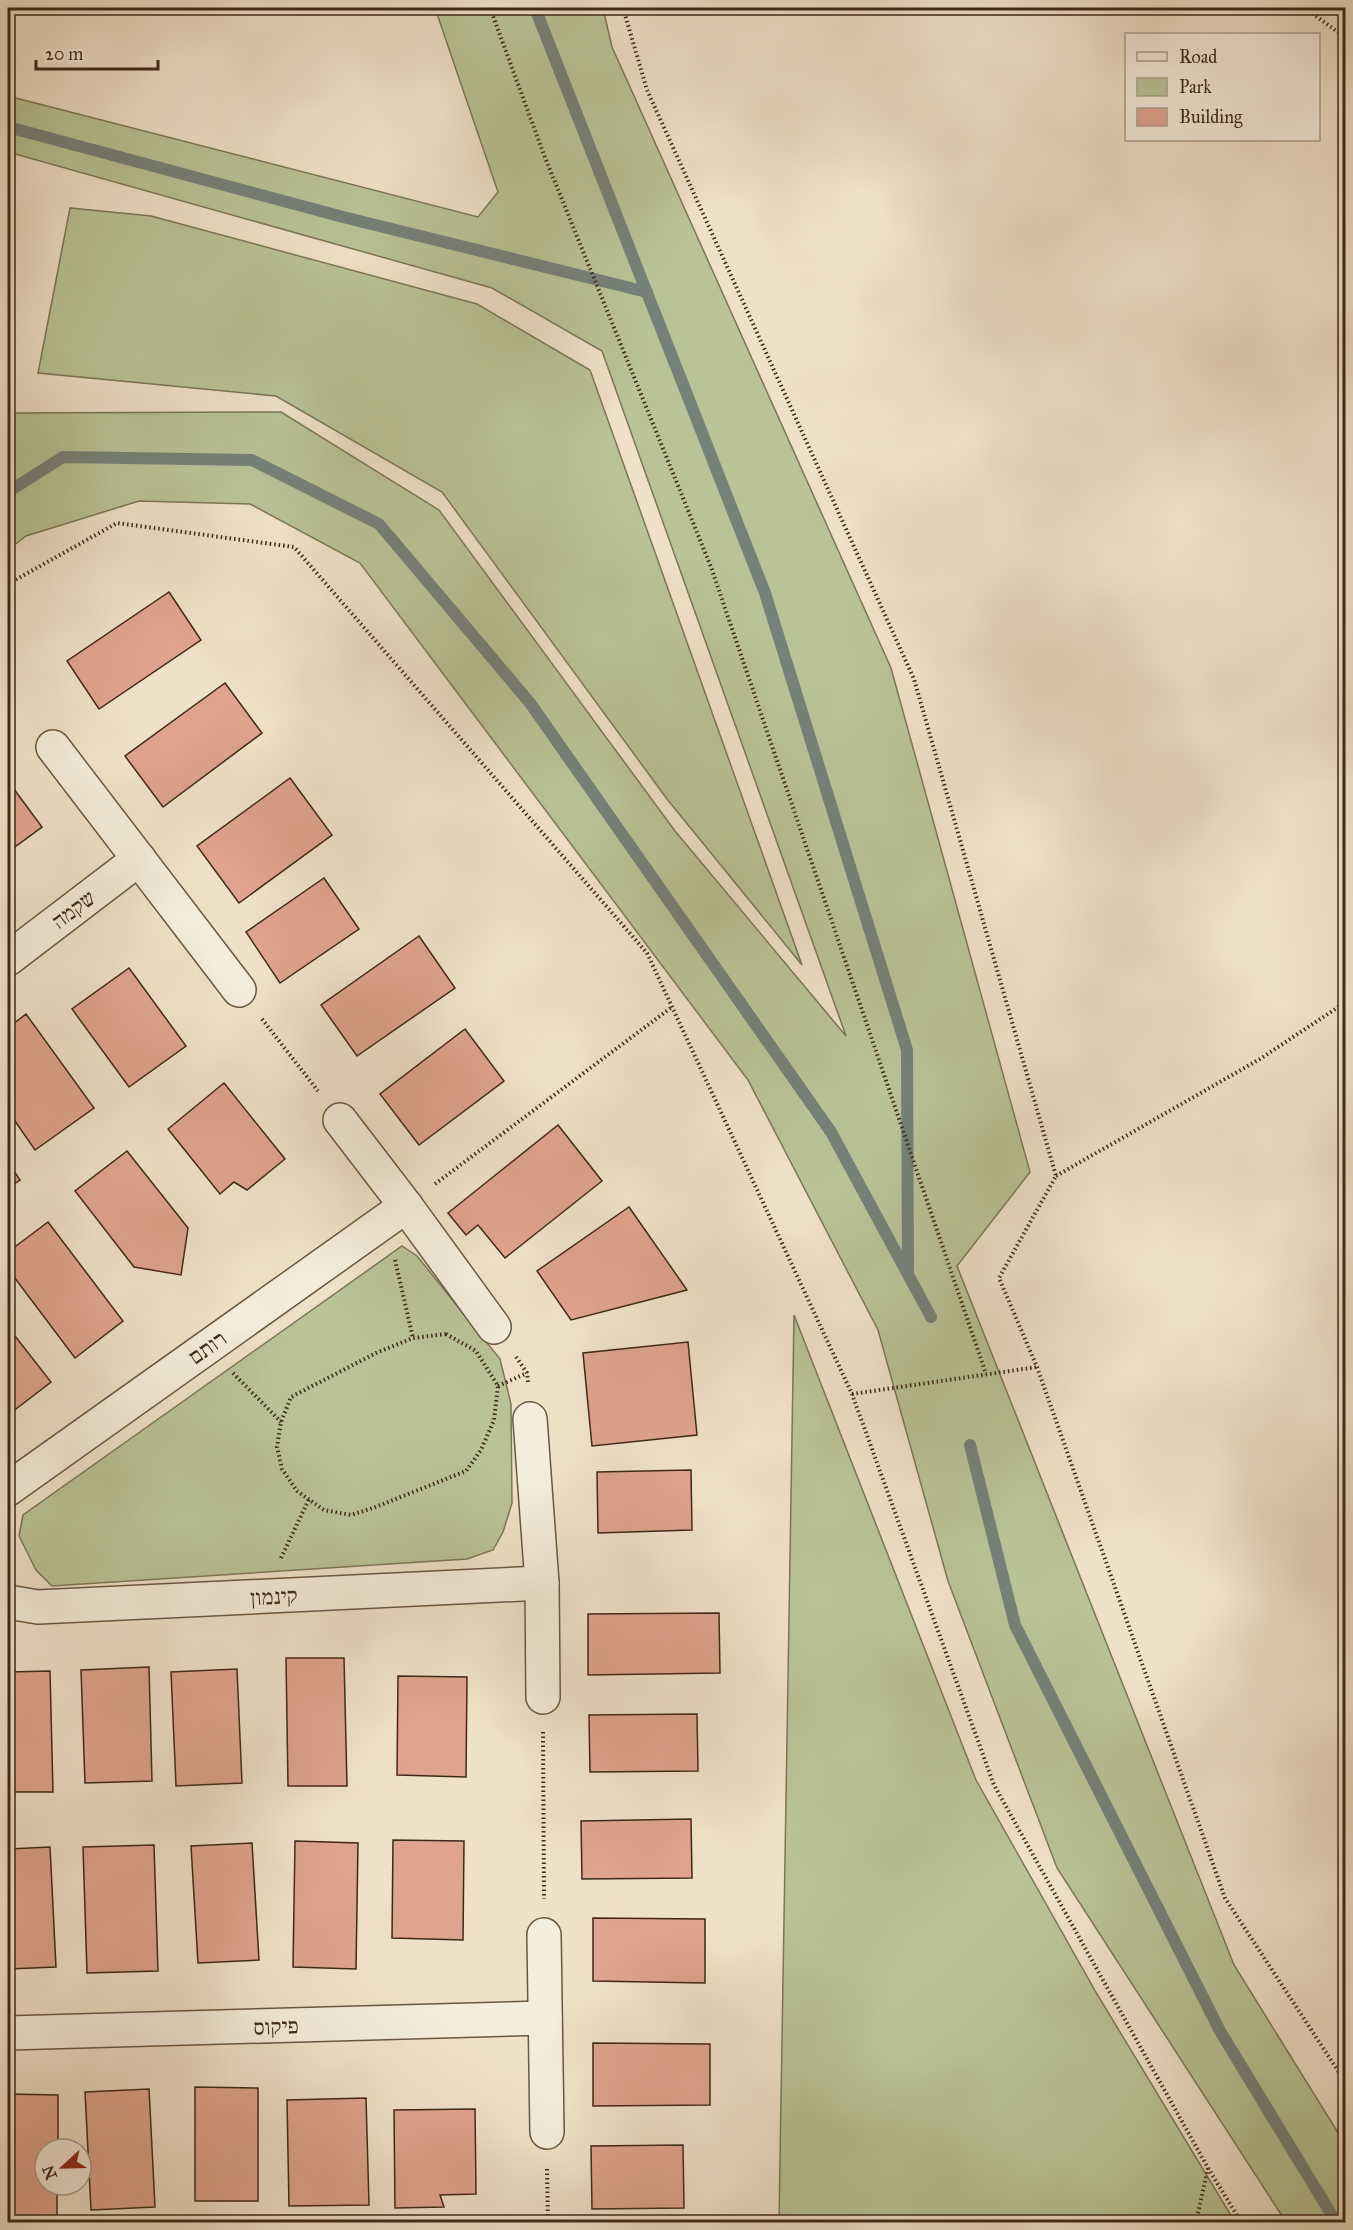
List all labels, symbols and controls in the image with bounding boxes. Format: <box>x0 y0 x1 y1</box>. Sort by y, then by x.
scale bar <box>36 33 158 71</box>
legend <box>1125 33 1320 141</box>
text: 20 m <box>45 43 83 65</box>
text: Road <box>1179 46 1217 68</box>
text: Park <box>1179 76 1212 98</box>
text: Building <box>1179 106 1243 129</box>
street label: שקמה <box>46 884 101 935</box>
street label: רותם <box>183 1325 232 1370</box>
street label: קינמון <box>250 1582 298 1611</box>
street label: פיקוס <box>253 2012 299 2041</box>
north arrow <box>33 2137 93 2197</box>
text: N <box>38 2162 61 2182</box>

